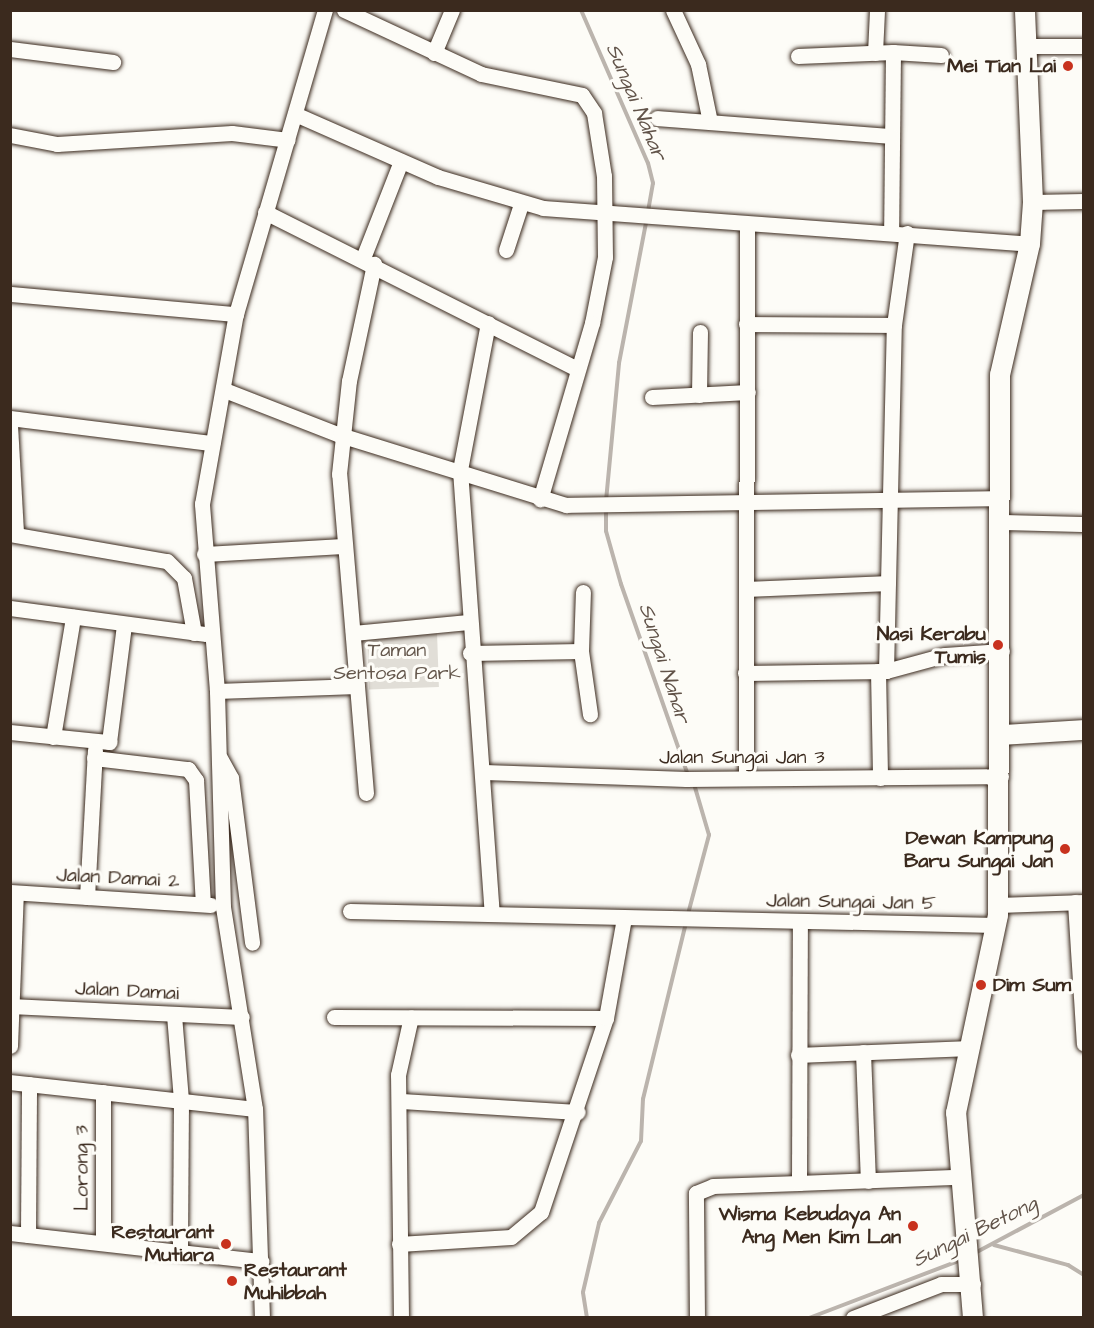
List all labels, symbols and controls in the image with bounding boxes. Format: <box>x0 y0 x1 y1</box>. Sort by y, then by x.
water label: Sungai Nahar <box>600 40 672 164</box>
place label: Mei Tian Lai <box>947 54 1056 78</box>
marker: Mei Tian Lai <box>1061 59 1075 73</box>
water label: Sungai Nahar <box>633 600 695 726</box>
place label: Nasi Kerabu Tumis <box>877 622 986 669</box>
marker: Nasi Kerabu Tumis <box>991 638 1005 652</box>
park label: Taman Sentosa Park <box>333 639 461 686</box>
street label: Jalan Sungai Jan 3 <box>659 745 825 769</box>
place label: Dewan Kampung Baru Sungai Jan <box>904 826 1053 873</box>
marker: Dewan Kampung Baru Sungai Jan <box>1058 842 1072 856</box>
street label: Jalan Damai 2 <box>56 863 180 893</box>
street label: Jalan Sungai Jan 5 <box>766 889 936 915</box>
place label: Dim Sum <box>993 973 1071 997</box>
street label: Jalan Damai <box>74 976 180 1006</box>
marker: Dim Sum <box>974 978 988 992</box>
street label: Lorong 3 <box>70 1125 94 1211</box>
water label: Sungai Betong <box>909 1191 1041 1273</box>
place label: Wisma Kebudaya An Ang Men Kim Lan <box>719 1202 901 1249</box>
marker: Wisma Kebudaya An Ang Men Kim Lan <box>906 1219 920 1233</box>
place label: Restaurant Mutiara <box>111 1220 214 1267</box>
marker: Restaurant Mutiara <box>219 1237 233 1251</box>
place label: Restaurant Muhibbah <box>244 1258 347 1305</box>
marker: Restaurant Muhibbah <box>225 1274 239 1288</box>

